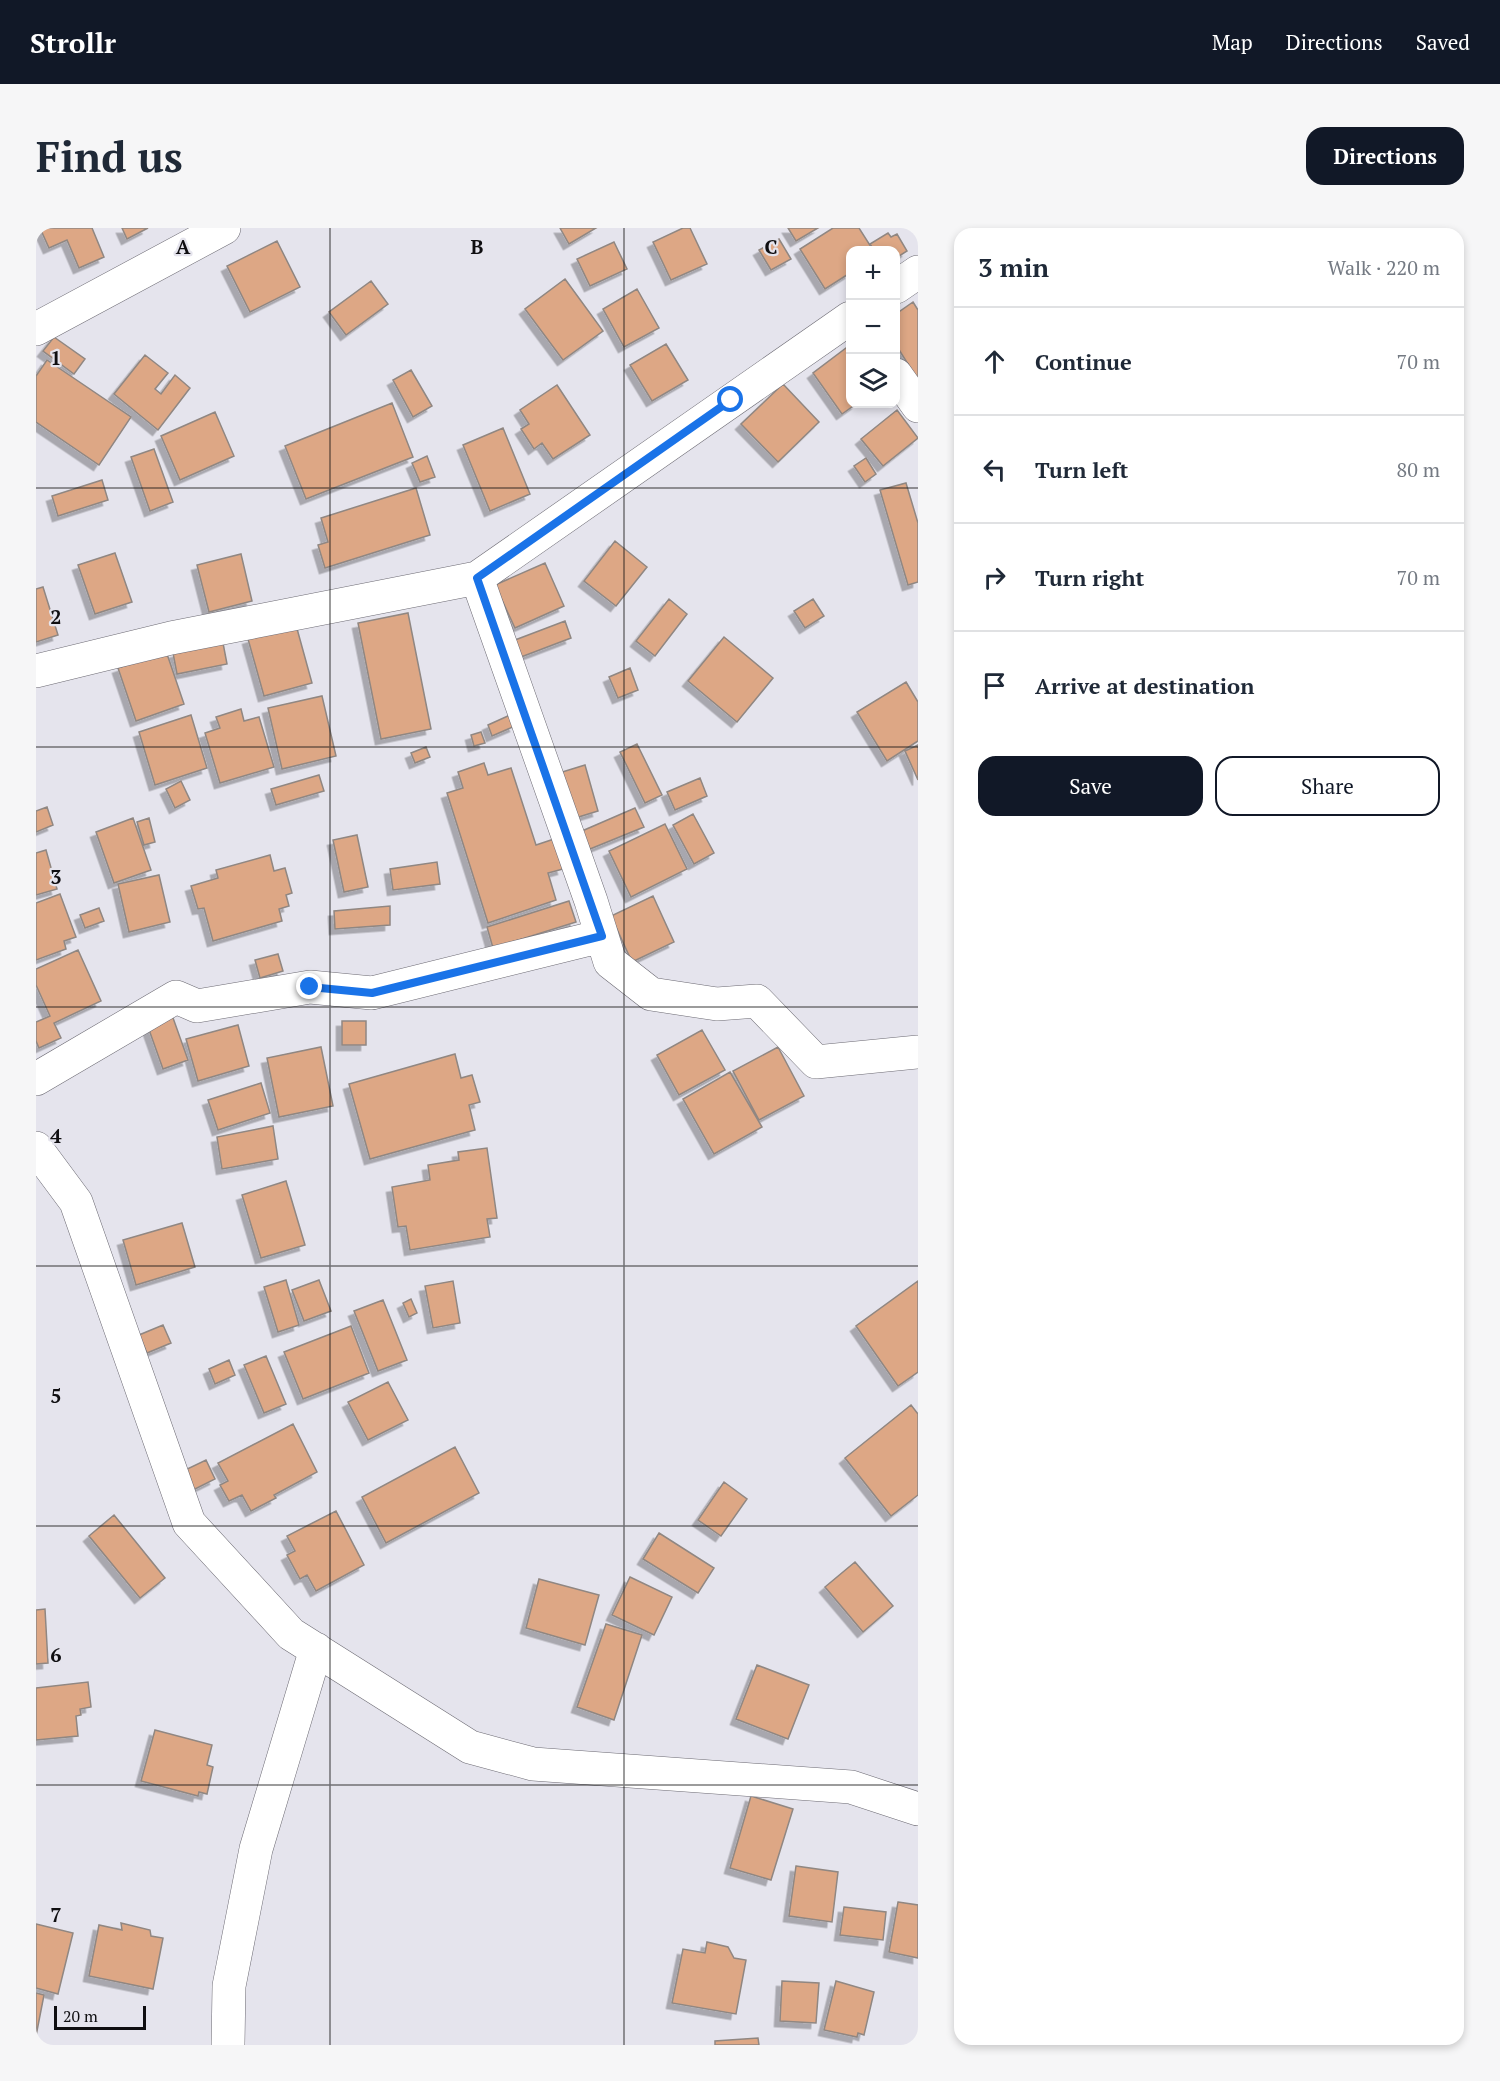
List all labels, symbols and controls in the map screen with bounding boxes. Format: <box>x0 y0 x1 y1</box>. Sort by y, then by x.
text: Strollr <box>30 24 116 61</box>
text: Map <box>1212 28 1253 56</box>
text: Directions <box>1286 28 1383 56</box>
text: Saved <box>1416 28 1470 56</box>
button: Directions <box>1306 127 1464 185</box>
text: Find us <box>36 128 183 184</box>
text: A <box>176 233 191 260</box>
text: B <box>471 233 484 260</box>
text: C <box>764 233 778 260</box>
map controls <box>846 246 900 408</box>
button: + <box>846 246 900 300</box>
text: 3 min <box>978 250 1049 284</box>
text: Walk · 220 m <box>1328 254 1440 281</box>
button: − <box>846 300 900 354</box>
text: 1 <box>50 344 62 371</box>
icon: ahead <box>978 345 1011 378</box>
text: Continue <box>1035 347 1132 376</box>
text: 70 m <box>1397 348 1440 375</box>
button: layers <box>846 354 900 408</box>
route start <box>717 386 743 412</box>
icon: left <box>978 453 1011 486</box>
text: Turn left <box>1035 455 1128 484</box>
text: 80 m <box>1397 456 1440 483</box>
icon: right <box>978 561 1011 594</box>
text: Turn right <box>1035 563 1144 592</box>
text: 70 m <box>1397 564 1440 591</box>
text: 2 <box>50 603 62 630</box>
icon: arrive <box>978 669 1011 702</box>
text: Arrive at destination <box>1035 671 1254 700</box>
button: Save <box>978 756 1203 816</box>
button: Share <box>1215 756 1440 816</box>
text: 3 <box>50 863 62 890</box>
route end <box>296 973 322 999</box>
text: 4 <box>50 1122 62 1149</box>
text: 5 <box>50 1382 62 1409</box>
text: 6 <box>50 1641 62 1668</box>
text: 7 <box>50 1901 62 1928</box>
scale bar <box>54 2003 146 2030</box>
text: 20 m <box>63 2005 98 2027</box>

